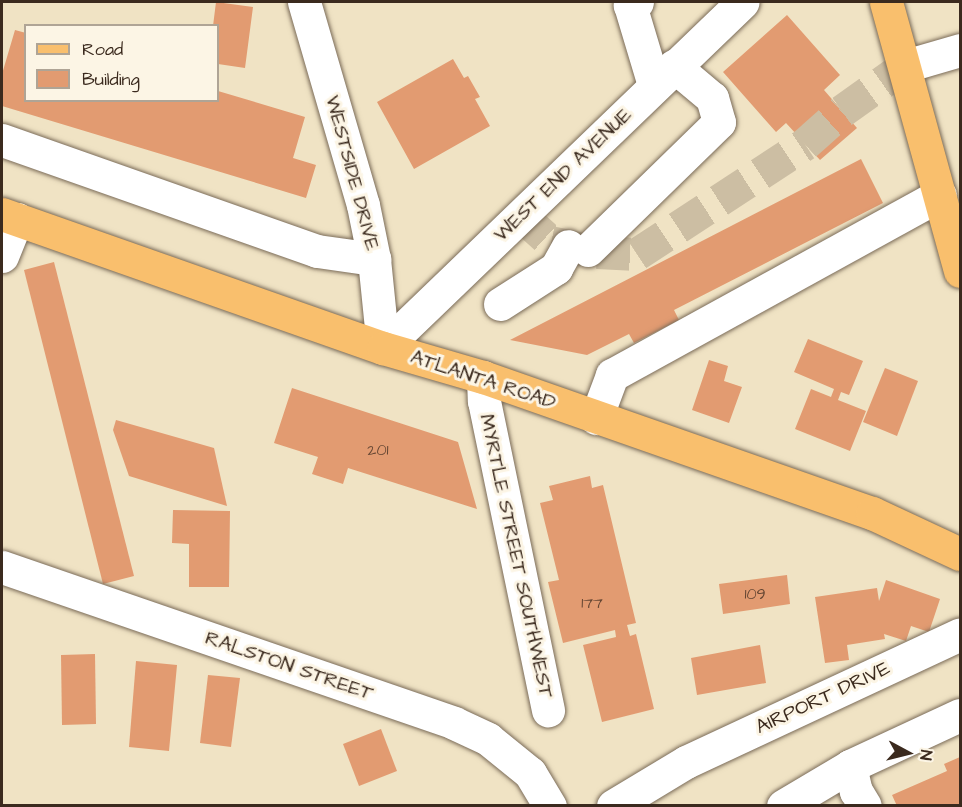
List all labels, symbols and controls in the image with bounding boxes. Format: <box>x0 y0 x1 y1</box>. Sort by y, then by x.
legend <box>24 24 219 102</box>
text: Road <box>82 37 123 62</box>
text: Building <box>82 67 140 92</box>
street label: WESTSIDE DRIVE <box>320 93 384 253</box>
street label: WEST END AVENUE <box>489 103 637 247</box>
street label: ATLANTA ROAD <box>407 345 559 415</box>
street label: MYRTLE STREET SOUTHWEST <box>474 412 558 700</box>
house number: 201 <box>367 440 389 460</box>
house number: 109 <box>744 584 766 604</box>
house number: 177 <box>581 593 603 613</box>
street label: RALSTON STREET <box>202 626 376 706</box>
street label: AIRPORT DRIVE <box>752 656 894 740</box>
north arrow <box>878 723 938 783</box>
text: N <box>914 749 937 762</box>

